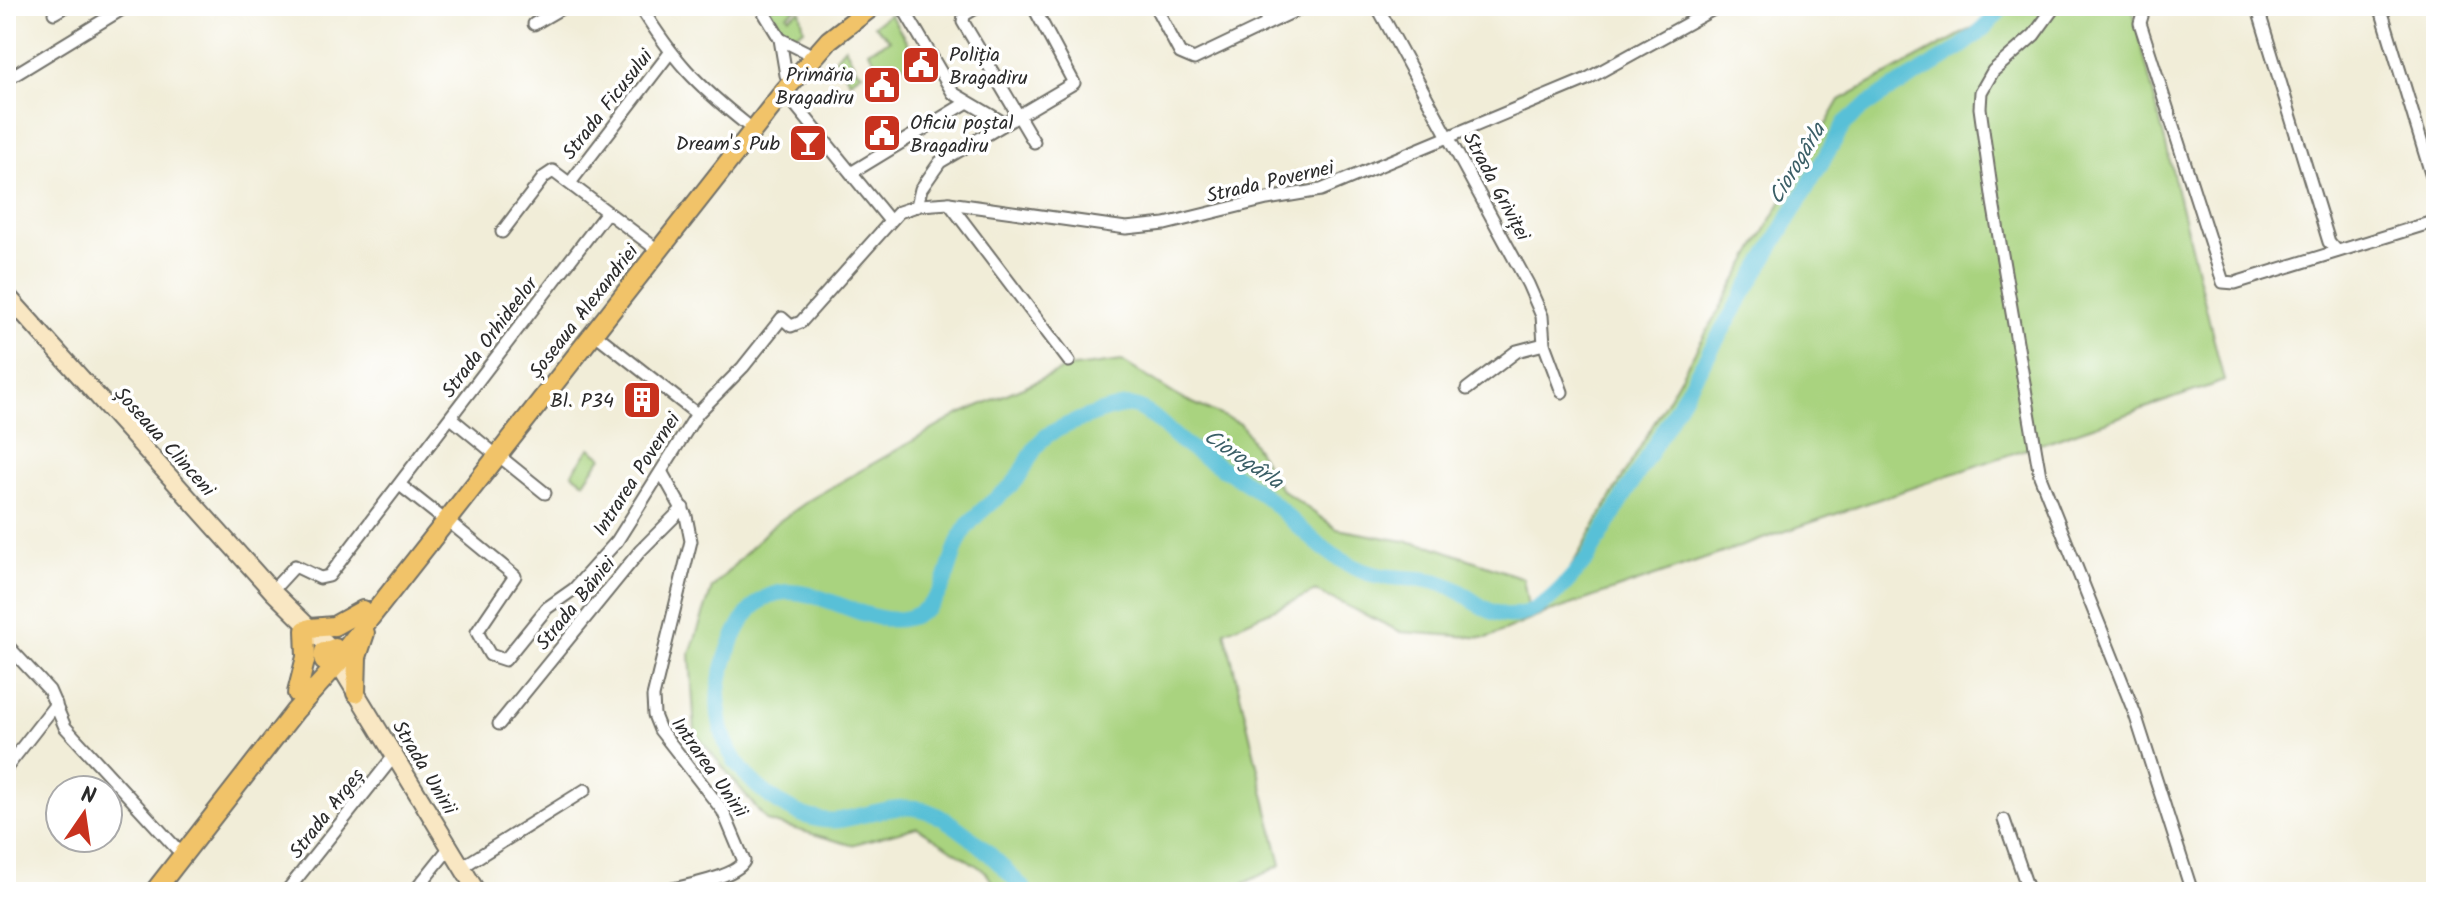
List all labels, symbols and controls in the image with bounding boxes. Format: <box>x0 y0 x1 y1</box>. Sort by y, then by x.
place label: Poliția Bragadiru <box>949 40 1028 95</box>
street label: Strada Ficusului <box>555 42 663 167</box>
public building icon: Poliția Bragadiru <box>900 44 942 86</box>
place label: Primăria Bragadiru <box>775 60 854 115</box>
public building icon: Primăria Bragadiru <box>861 64 903 106</box>
place label: Oficiu poștal Bragadiru <box>910 108 1013 163</box>
public building icon: Oficiu poștal Bragadiru <box>861 112 903 154</box>
water label: Ciorogârla <box>1760 115 1837 212</box>
bar icon: Dream's Pub <box>787 122 829 164</box>
street label: Strada Griviței <box>1453 127 1538 248</box>
place label: Dream's Pub <box>676 129 780 161</box>
street label: Strada Povernei <box>1203 152 1339 213</box>
street label: Șoseaua Alexandriei <box>522 237 648 387</box>
street label: Strada Orhideelor <box>434 270 548 406</box>
building icon: Bl. P34 <box>621 379 663 421</box>
street label: Șoseaua Clinceni <box>105 380 223 506</box>
place label: Bl. P34 <box>550 386 614 418</box>
street label: Intrarea Povernei <box>586 406 690 543</box>
water label: Ciorogârla <box>1196 421 1291 501</box>
street label: Strada Băniei <box>529 549 625 658</box>
street label: Intrarea Unirii <box>662 711 756 826</box>
street label: Strada Unirii <box>382 715 465 822</box>
street label: Strada Argeș <box>282 762 374 866</box>
north arrow <box>44 774 124 854</box>
text: N <box>77 778 99 816</box>

